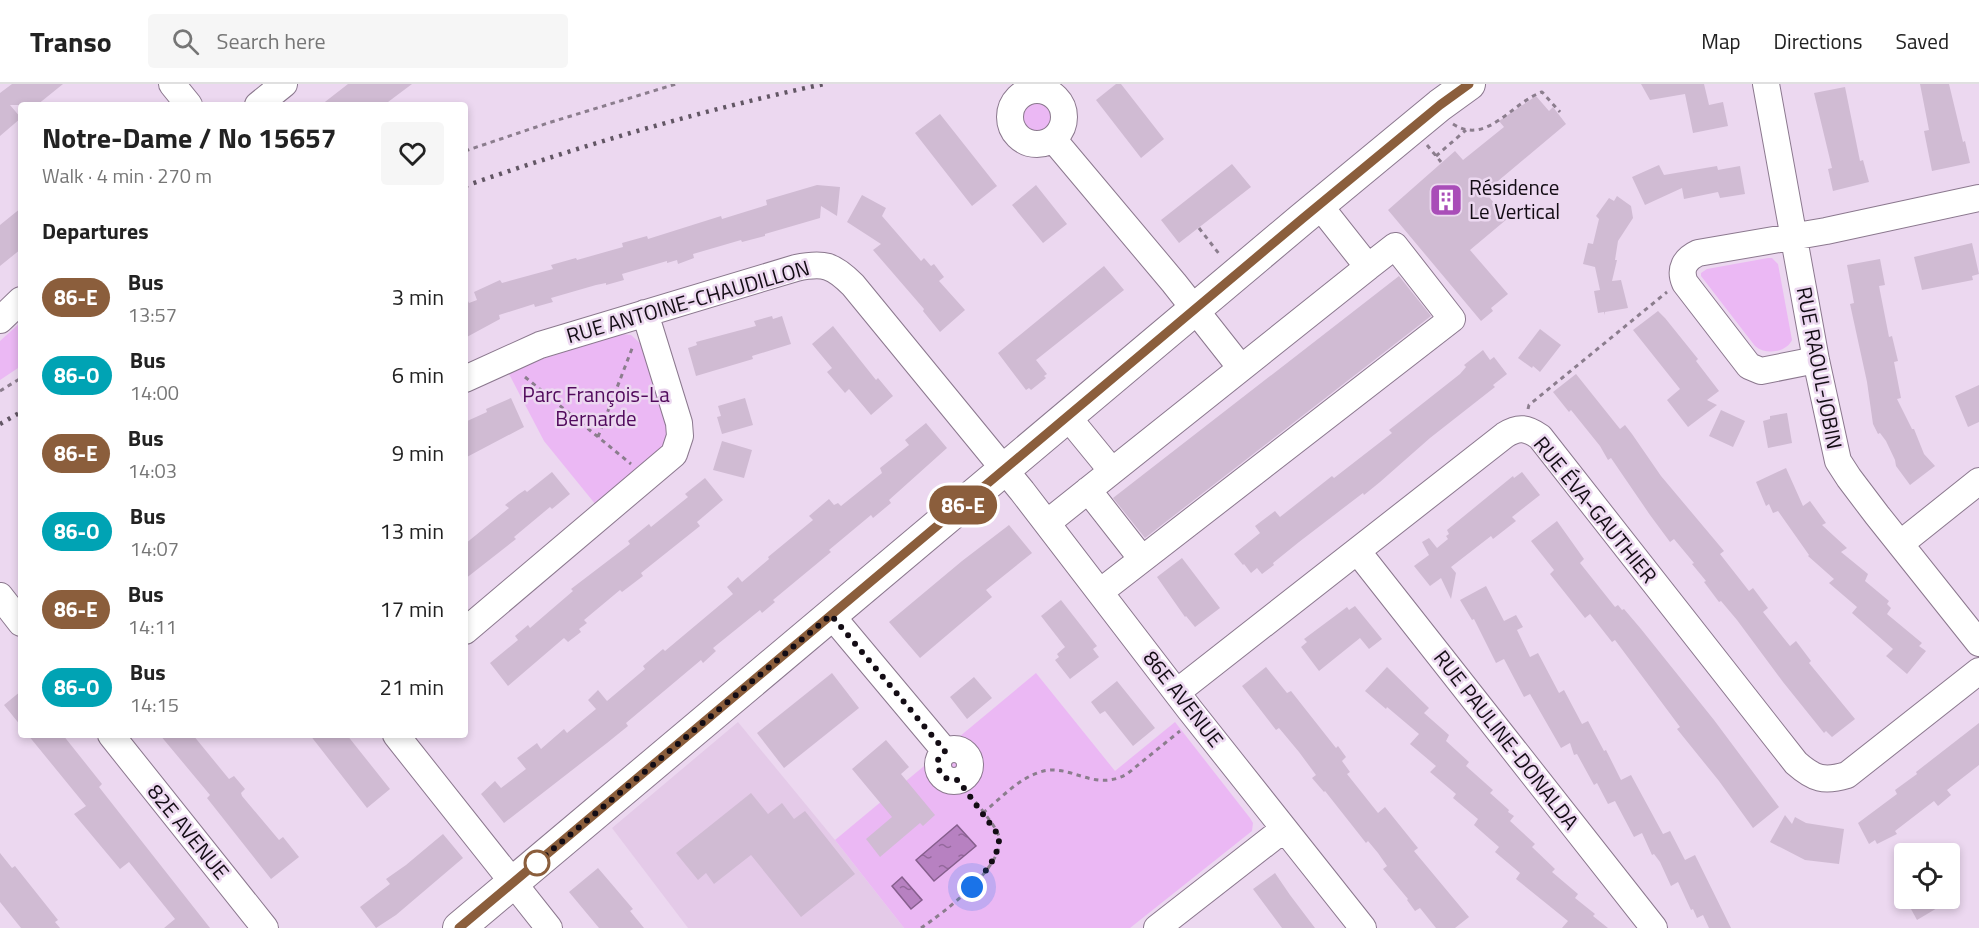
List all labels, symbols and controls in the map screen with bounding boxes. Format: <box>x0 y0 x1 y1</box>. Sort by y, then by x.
search box <box>148 14 568 68</box>
text: Transo <box>30 20 112 63</box>
text: Search here <box>217 24 326 58</box>
icon: search <box>169 25 202 58</box>
text: Map <box>1701 25 1741 57</box>
text: Directions <box>1774 25 1863 57</box>
text: Saved <box>1896 25 1949 57</box>
text: Notre-Dame / No 15657 <box>42 116 336 159</box>
button: heart <box>381 122 444 185</box>
text: Walk · 4 min · 270 m <box>42 160 212 191</box>
place label: Résidence Le Vertical <box>1469 171 1560 227</box>
building icon: Résidence Le Vertical <box>1428 182 1464 218</box>
text: Departures <box>42 214 149 248</box>
street label: RUE ANTOINE-CHAUDILLON <box>562 251 813 351</box>
text: Bus <box>128 265 164 299</box>
text: 3 min <box>392 280 444 314</box>
text: 86-E <box>54 281 98 313</box>
street label: RUE RAOUL-JOBIN <box>1789 284 1851 452</box>
text: 13:57 <box>128 299 177 330</box>
text: Bus <box>130 343 166 377</box>
text: 6 min <box>392 358 444 392</box>
text: 86-O <box>54 359 100 391</box>
text: 14:00 <box>130 377 179 408</box>
park label: Parc François-La Bernarde <box>522 378 670 434</box>
text: Bus <box>128 421 164 455</box>
street label: RUE ÉVA-GAUTHIER <box>1526 429 1665 590</box>
text: 9 min <box>392 436 444 470</box>
text: 86-E <box>54 437 98 469</box>
text: 14:03 <box>128 455 177 486</box>
line badge: 86-E <box>921 486 1005 524</box>
text: 86-E <box>941 489 985 521</box>
text: Bus <box>130 499 166 533</box>
text: 13 min <box>379 514 444 548</box>
text: 86-O <box>54 515 100 547</box>
text: 14:07 <box>130 533 179 564</box>
text: Bus <box>128 577 164 611</box>
text: 17 min <box>379 592 444 626</box>
text: 86-E <box>54 593 98 625</box>
text: 14:11 <box>128 611 177 642</box>
street label: 86E AVENUE <box>1136 643 1232 753</box>
street label: RUE PAULINE-DONALDA <box>1426 643 1587 836</box>
text: Bus <box>130 655 166 689</box>
text: 21 min <box>379 670 444 704</box>
text: 86-O <box>54 671 100 703</box>
text: 14:15 <box>130 689 179 720</box>
street label: 82E AVENUE <box>140 777 237 886</box>
map controls <box>1894 843 1960 909</box>
button: locate <box>1894 843 1960 909</box>
unlabelled marker <box>524 850 550 876</box>
your location <box>957 872 987 902</box>

